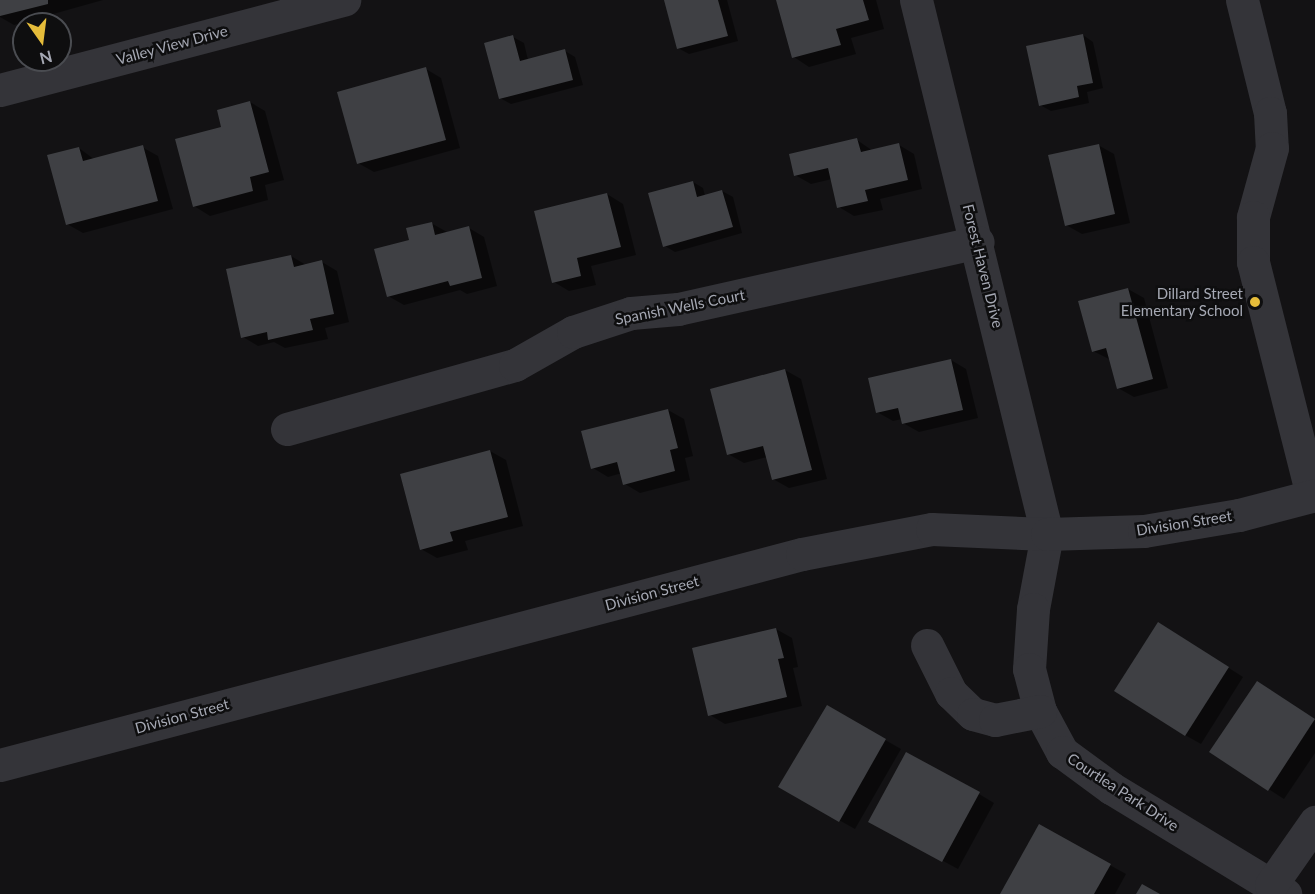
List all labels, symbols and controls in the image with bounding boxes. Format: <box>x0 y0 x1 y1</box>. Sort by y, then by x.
north arrow <box>12 12 72 72</box>
street label: Valley View Drive <box>114 21 230 69</box>
text: N <box>38 47 54 69</box>
street label: Forest Haven Drive <box>959 202 1007 330</box>
place label: Dillard Street Elementary School <box>1120 284 1243 319</box>
street label: Spanish Wells Court <box>613 286 747 328</box>
marker: Dillard Street Elementary School <box>1248 295 1262 309</box>
street label: Division Street <box>1135 507 1233 539</box>
street label: Division Street <box>603 572 701 614</box>
street label: Division Street <box>133 695 231 737</box>
street label: Courtlea Park Drive <box>1064 749 1182 835</box>

